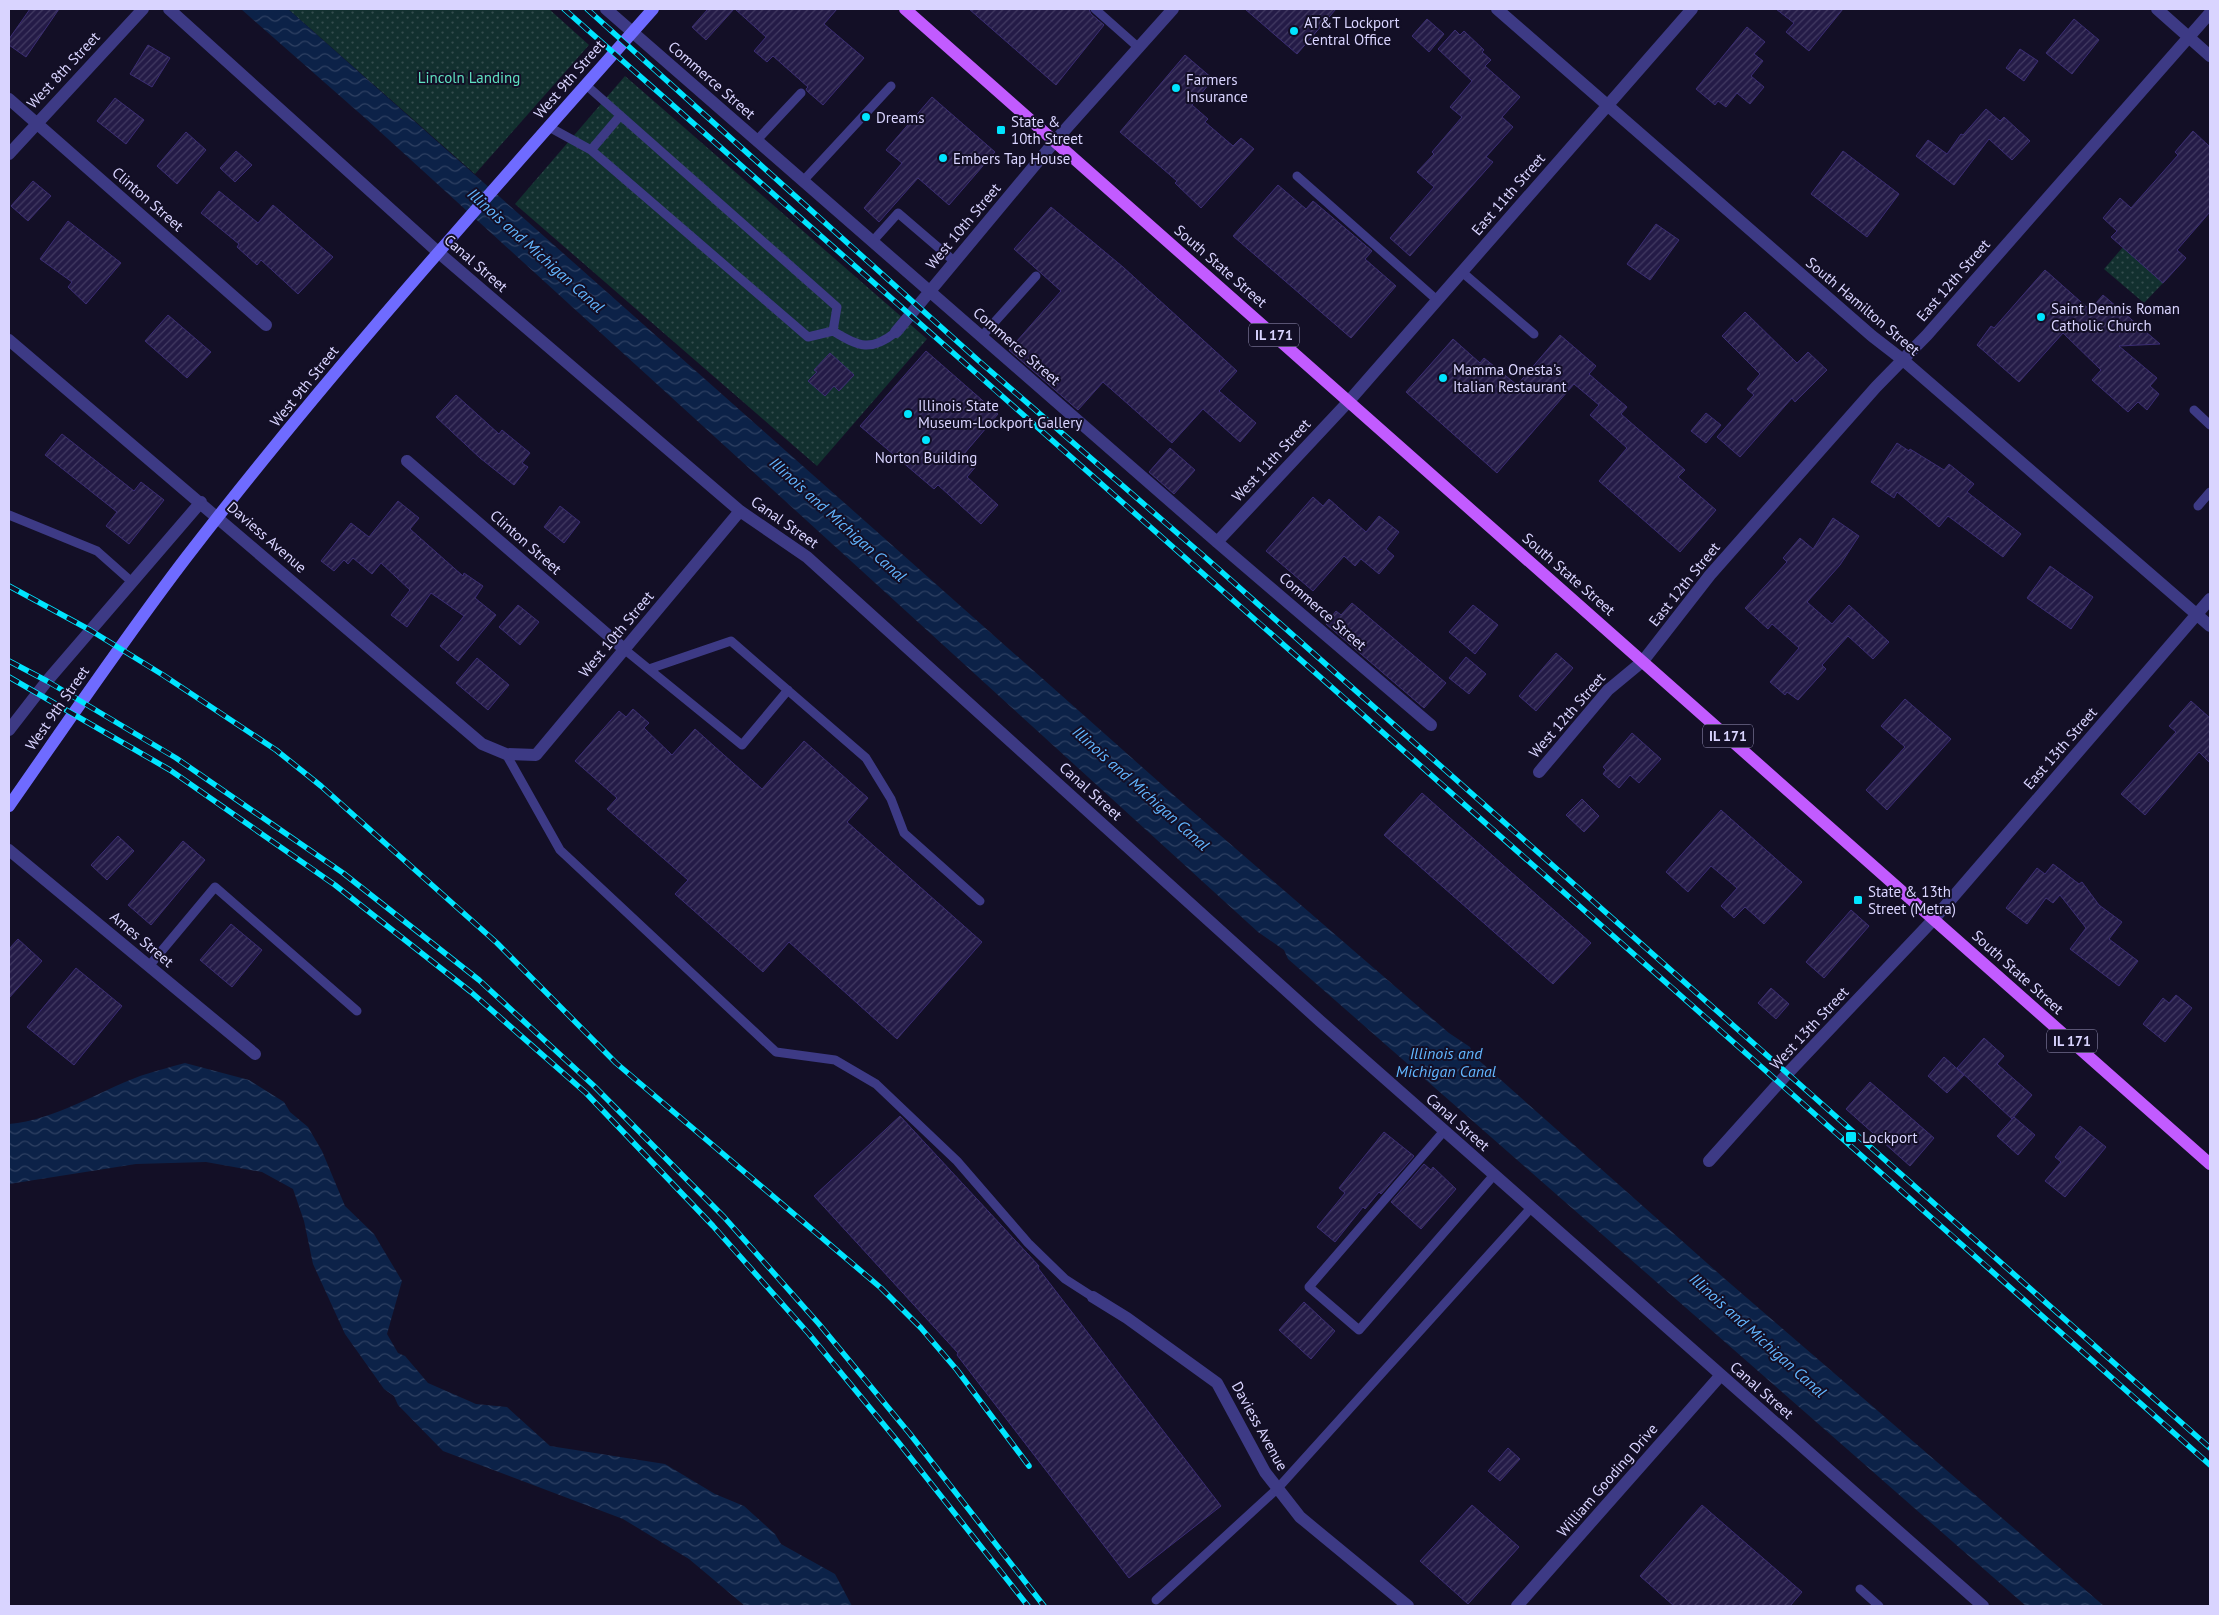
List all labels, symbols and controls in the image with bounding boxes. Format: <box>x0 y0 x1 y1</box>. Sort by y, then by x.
place label: AT&T Lockport Central Office <box>1304 13 1400 49</box>
marker: AT&T Lockport Central Office <box>1288 25 1300 37</box>
street label: West 8th Street <box>22 27 104 113</box>
street label: West 9th Street <box>529 36 609 122</box>
street label: Commerce Street <box>664 37 760 123</box>
park label: Lincoln Landing <box>418 68 520 87</box>
place label: Farmers Insurance <box>1186 70 1248 106</box>
marker: Farmers Insurance <box>1170 82 1182 94</box>
place label: Dreams <box>876 108 924 127</box>
marker: Dreams <box>860 111 872 123</box>
place label: State & 10th Street <box>1011 112 1083 148</box>
marker: State & 10th Street <box>995 124 1007 136</box>
place label: Embers Tap House <box>953 149 1070 168</box>
street label: East 11th Street <box>1467 149 1549 239</box>
marker: Embers Tap House <box>937 152 949 164</box>
street label: Clinton Street <box>108 163 188 235</box>
street label: West 10th Street <box>921 179 1005 273</box>
water label: Illinois and Michigan Canal <box>463 183 609 317</box>
street label: South State Street <box>1171 221 1271 311</box>
street label: Canal Street <box>440 230 512 296</box>
street label: East 12th Street <box>1912 235 1994 325</box>
street label: South Hamilton Street <box>1802 253 1924 359</box>
place label: Saint Dennis Roman Catholic Church <box>2051 299 2180 335</box>
street label: Commerce Street <box>969 303 1065 389</box>
marker: Saint Dennis Roman Catholic Church <box>2035 311 2047 323</box>
road number: IL 171 <box>1249 324 1299 346</box>
street label: West 9th Street <box>266 342 342 430</box>
place label: Mamma Onesta's Italian Restaurant <box>1453 360 1567 396</box>
marker: Mamma Onesta's Italian Restaurant <box>1437 372 1449 384</box>
place label: Illinois State Museum-Lockport Gallery <box>918 396 1082 432</box>
marker: Illinois State Museum-Lockport Gallery <box>902 408 914 420</box>
street label: West 11th Street <box>1228 414 1314 506</box>
marker: Norton Building <box>920 434 932 446</box>
place label: Norton Building <box>875 448 977 467</box>
water label: Illinois and Michigan Canal <box>765 452 911 586</box>
street label: Canal Street <box>748 492 822 552</box>
street label: Daviess Avenue <box>223 497 311 577</box>
street label: Clinton Street <box>486 506 566 578</box>
street label: South State Street <box>1519 529 1619 619</box>
street label: East 12th Street <box>1644 538 1724 630</box>
street label: Commerce Street <box>1275 568 1371 654</box>
street label: West 10th Street <box>574 587 658 681</box>
street label: West 9th Street <box>21 662 93 754</box>
street label: West 12th Street <box>1525 668 1609 762</box>
street label: East 13th Street <box>2019 703 2101 793</box>
water label: Illinois and Michigan Canal <box>1068 721 1214 855</box>
road number: IL 171 <box>1703 724 1753 748</box>
street label: Canal Street <box>1056 758 1126 824</box>
place label: State & 13th Street (Metra) <box>1868 882 1956 918</box>
marker: State & 13th Street (Metra) <box>1852 894 1864 906</box>
street label: Ames Street <box>106 907 178 971</box>
street label: South State Street <box>1968 926 2068 1018</box>
street label: West 13th Street <box>1766 982 1852 1074</box>
road number: IL 171 <box>2047 1030 2097 1052</box>
water label: Illinois and Michigan Canal <box>1396 1043 1497 1081</box>
street label: Canal Street <box>1422 1089 1494 1155</box>
place label: Lockport <box>1862 1128 1918 1147</box>
marker: Lockport <box>1844 1130 1858 1144</box>
water label: Illinois and Michigan Canal <box>1685 1268 1831 1402</box>
street label: Canal Street <box>1726 1357 1798 1423</box>
street label: Daviess Avenue <box>1228 1378 1292 1474</box>
street label: William Gooding Drive <box>1553 1419 1661 1541</box>

